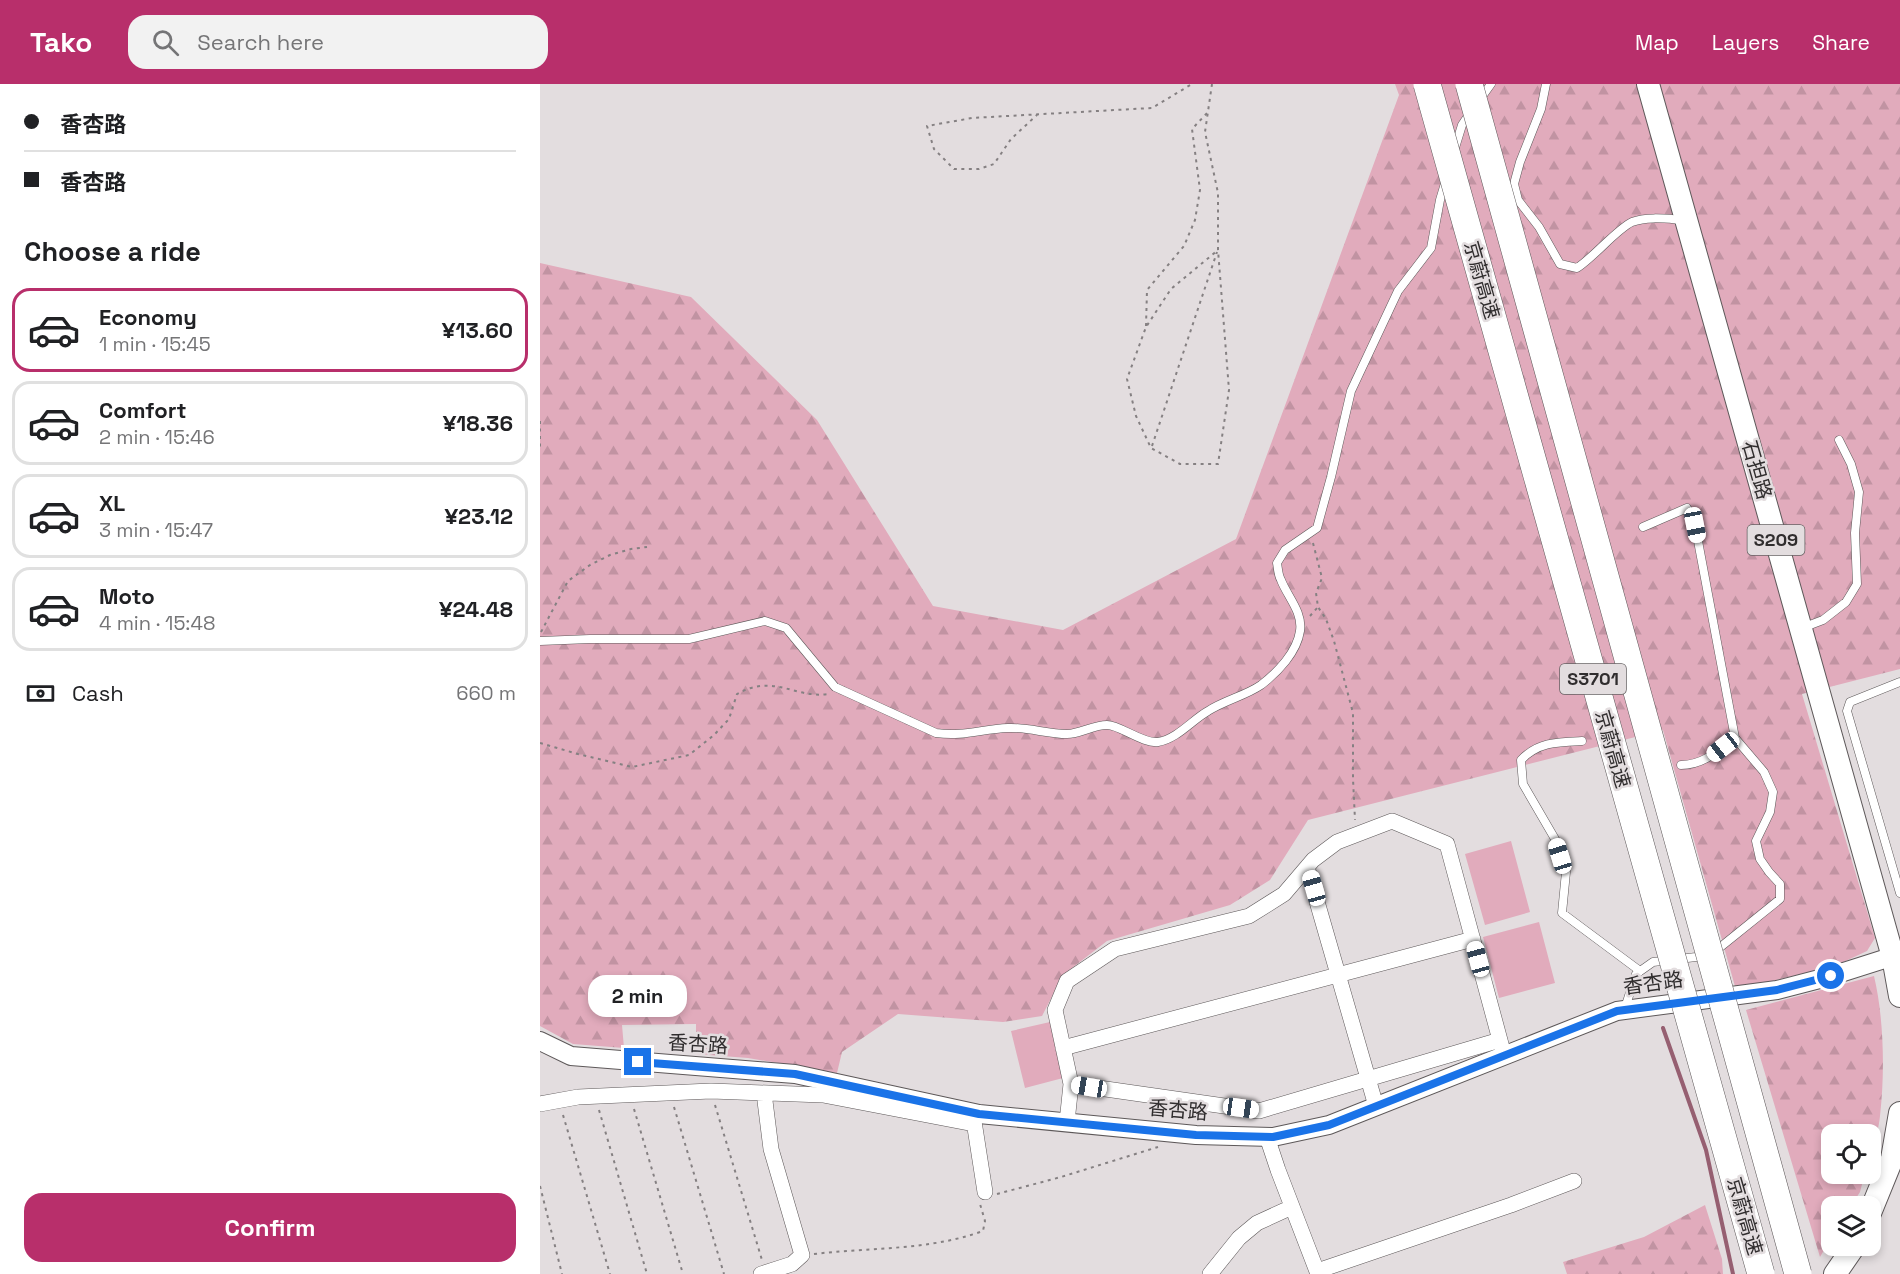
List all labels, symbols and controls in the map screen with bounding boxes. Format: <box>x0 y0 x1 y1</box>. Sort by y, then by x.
search box <box>128 15 548 69</box>
text: Tako <box>30 24 92 60</box>
icon: search <box>149 26 182 59</box>
text: Search here <box>197 28 324 56</box>
text: Map <box>1635 29 1679 56</box>
text: Layers <box>1712 29 1779 56</box>
text: Share <box>1812 29 1870 56</box>
text: 香杏路 <box>60 110 126 138</box>
text: 香杏路 <box>60 168 126 196</box>
text: Choose a ride <box>24 234 201 269</box>
street label: 京蔚高速 <box>1458 238 1506 322</box>
icon: car <box>27 303 81 357</box>
text: Economy <box>99 303 197 331</box>
text: ¥13.60 <box>442 316 513 344</box>
text: 1 min · 15:45 <box>99 331 211 357</box>
icon: car <box>27 396 81 450</box>
text: Comfort <box>99 396 187 424</box>
text: ¥18.36 <box>443 409 513 437</box>
text: 2 min · 15:46 <box>99 424 215 450</box>
street label: 石担路 <box>1736 438 1778 502</box>
icon: car <box>27 489 81 543</box>
text: XL <box>99 489 125 517</box>
text: ¥23.12 <box>444 502 513 530</box>
car <box>1683 506 1707 544</box>
text: 3 min · 15:47 <box>99 517 213 543</box>
road number: S209 <box>1748 525 1804 555</box>
icon: car <box>27 582 81 636</box>
text: Moto <box>99 582 155 610</box>
text: ¥24.48 <box>439 595 513 623</box>
text: 4 min · 15:48 <box>99 610 215 636</box>
road number: S3701 <box>1560 664 1626 694</box>
icon: cash <box>24 677 57 710</box>
text: Cash <box>72 679 124 707</box>
text: 660 m <box>456 680 516 706</box>
street label: 京蔚高速 <box>1589 707 1637 791</box>
car <box>1703 729 1743 765</box>
car <box>1546 836 1574 876</box>
car <box>1300 868 1328 908</box>
car <box>1465 939 1491 979</box>
route start <box>1817 962 1844 989</box>
street label: 香杏路 <box>1621 966 1685 1000</box>
callout: 2 min <box>588 975 688 1017</box>
text: 2 min <box>612 983 663 1009</box>
street label: 香杏路 <box>667 1029 729 1059</box>
route end <box>624 1048 651 1075</box>
car <box>1070 1075 1108 1099</box>
street label: 香杏路 <box>1147 1094 1209 1126</box>
car <box>1222 1097 1260 1119</box>
map controls <box>1821 1124 1881 1256</box>
button: locate <box>1821 1124 1881 1184</box>
street label: 京蔚高速 <box>1721 1174 1769 1258</box>
button: Confirm <box>24 1193 516 1262</box>
button: layers <box>1821 1196 1881 1256</box>

